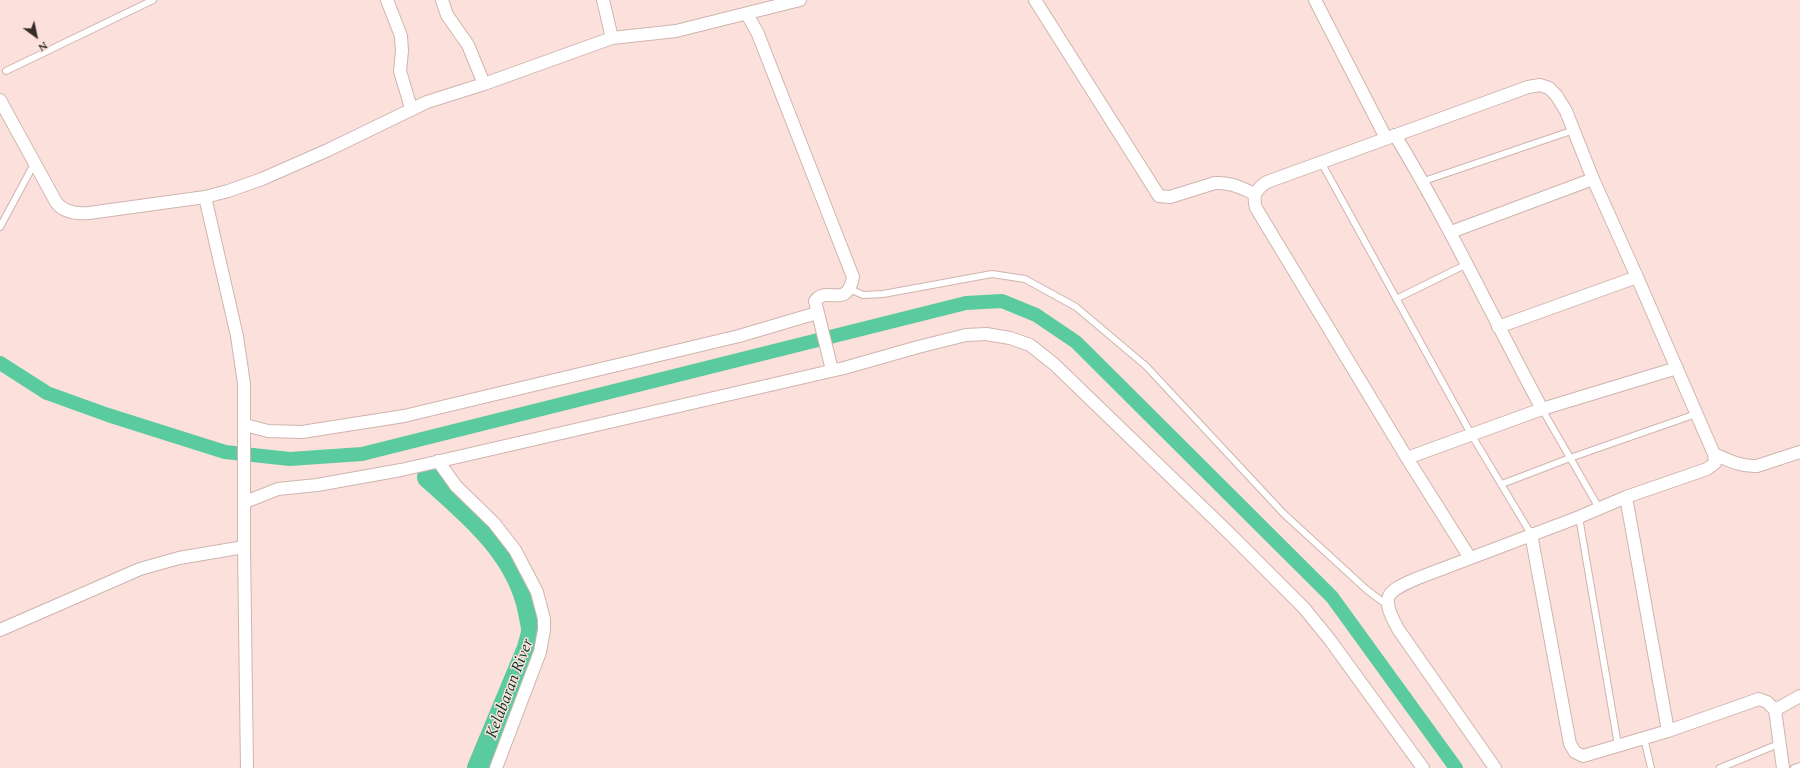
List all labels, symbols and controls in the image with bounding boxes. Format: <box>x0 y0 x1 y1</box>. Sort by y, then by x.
north arrow <box>16 16 56 56</box>
text: N <box>34 37 51 56</box>
water label: Kelabaran River <box>483 637 539 741</box>

